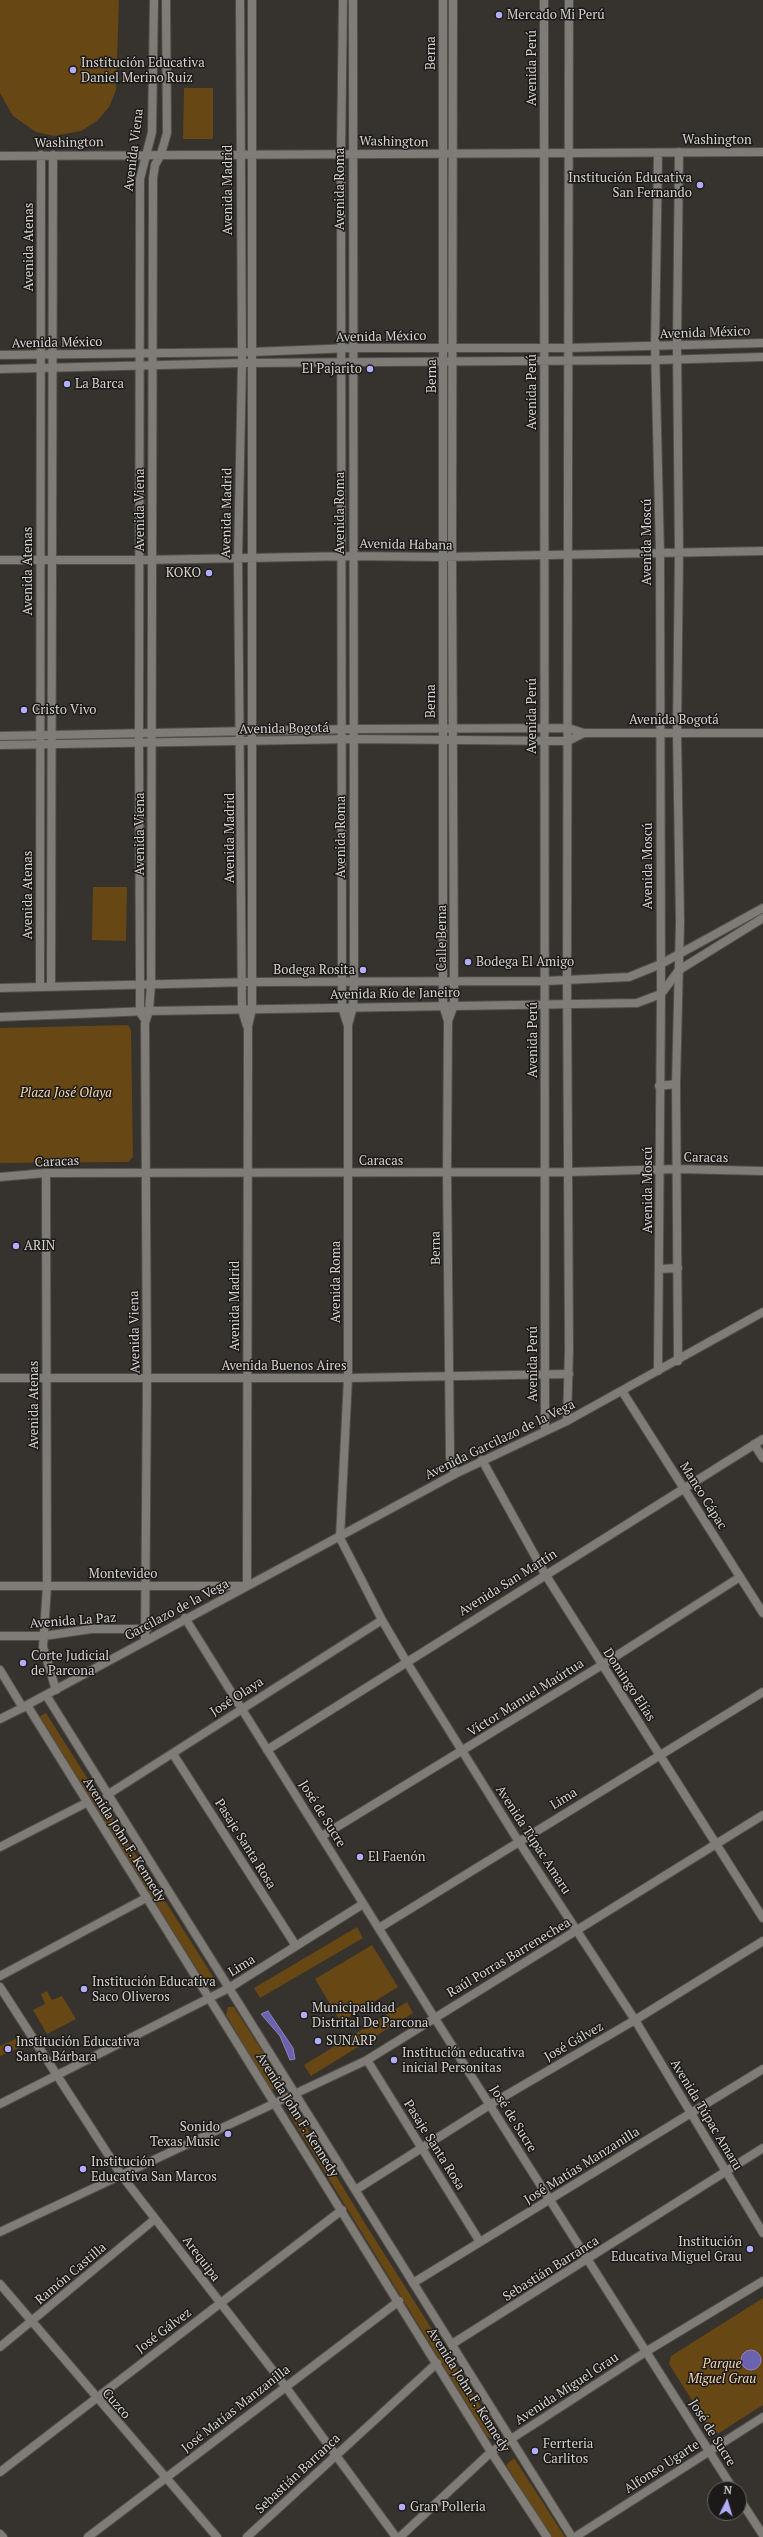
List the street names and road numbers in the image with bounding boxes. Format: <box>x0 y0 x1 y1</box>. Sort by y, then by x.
street label: Avenida Perú <box>524 30 540 106</box>
street label: Berna <box>423 36 439 70</box>
street label: Avenida Viena <box>121 108 147 192</box>
street label: Washington <box>682 132 752 148</box>
street label: Washington <box>359 134 429 150</box>
street label: Washington <box>34 135 104 151</box>
street label: Avenida Madrid <box>220 145 236 235</box>
street label: Avenida Roma <box>332 148 348 230</box>
street label: Avenida Atenas <box>21 203 37 291</box>
street label: Avenida México <box>659 324 751 342</box>
street label: Avenida México <box>336 328 426 346</box>
street label: Avenida México <box>12 334 102 352</box>
street label: Avenida Perú <box>524 354 540 430</box>
street label: Berna <box>424 359 440 393</box>
street label: Avenida Viena <box>132 468 148 552</box>
street label: Avenida Madrid <box>218 468 236 558</box>
street label: Avenida Roma <box>332 472 348 554</box>
street label: Avenida Moscú <box>639 498 655 586</box>
street label: Avenida Atenas <box>20 527 36 615</box>
street label: Avenida Habana <box>359 536 453 554</box>
street label: Avenida Perú <box>524 678 540 754</box>
street label: Berna <box>423 684 439 718</box>
street label: Avenida Bogotá <box>629 712 719 728</box>
street label: Avenida Bogotá <box>239 720 329 738</box>
street label: Avenida Viena <box>132 792 148 876</box>
street label: Avenida Madrid <box>222 793 238 883</box>
street label: Avenida Roma <box>333 796 349 878</box>
street label: Avenida Moscú <box>640 822 656 910</box>
street label: Avenida Atenas <box>20 851 36 939</box>
street label: Calle Berna <box>434 905 450 971</box>
street label: Avenida Río de Janeiro <box>330 985 460 1003</box>
street label: Avenida Perú <box>525 1002 541 1078</box>
street label: Avenida Moscú <box>640 1146 656 1234</box>
street label: Caracas <box>683 1150 729 1166</box>
street label: Caracas <box>34 1153 80 1171</box>
street label: Caracas <box>359 1153 403 1169</box>
street label: Berna <box>428 1231 444 1265</box>
street label: Avenida Roma <box>328 1241 344 1323</box>
street label: Avenida Madrid <box>227 1261 243 1351</box>
street label: Avenida Viena <box>126 1290 144 1374</box>
street label: Avenida Perú <box>525 1326 541 1402</box>
street label: Avenida Buenos Aires <box>221 1358 347 1374</box>
street label: Avenida Atenas <box>26 1361 42 1449</box>
street label: Avenida Garcilazo de la Vega <box>422 1397 578 1483</box>
street label: Manco Cápac <box>676 1459 730 1533</box>
street label: Avenida San Martín <box>456 1546 560 1620</box>
street label: Montevideo <box>89 1566 157 1582</box>
street label: Garcilazo de la Vega <box>122 1576 232 1644</box>
street label: Avenida La Paz <box>29 1610 117 1632</box>
street label: Domingo Elías <box>600 1646 658 1724</box>
street label: Víctor Manuel Maúrtua <box>465 1656 587 1740</box>
street label: José Olaya <box>208 1674 266 1720</box>
street label: Avenida John F. Kennedy <box>79 1775 169 1905</box>
street label: José de Sucre <box>295 1778 349 1850</box>
street label: Avenida Túpac Amaru <box>492 1783 574 1897</box>
street label: Lima <box>548 1785 580 1813</box>
street label: Pasaje Santa Rosa <box>211 1796 279 1892</box>
street label: Raúl Porras Barrenechea <box>444 1915 574 2001</box>
street label: Lima <box>226 1952 258 1980</box>
street label: José Gálvez <box>542 2019 606 2065</box>
street label: Avenida John F. Kennedy <box>252 2050 342 2180</box>
street label: Avenida Túpac Amaru <box>667 2057 745 2173</box>
street label: José de Sucre <box>486 2083 540 2155</box>
street label: Pasaje Santa Rosa <box>400 2097 468 2193</box>
street label: José Matías Manzanilla <box>521 2124 643 2208</box>
street label: Arequipa <box>179 2233 223 2285</box>
street label: Sebastián Barranca <box>500 2233 602 2305</box>
street label: Ramón Castilla <box>32 2240 110 2308</box>
street label: José Gálvez <box>133 2305 195 2357</box>
street label: Avenida John F. Kennedy <box>423 2325 513 2455</box>
street label: Avenida Miguel Grau <box>512 2350 622 2428</box>
street label: José Matías Manzanilla <box>179 2362 293 2456</box>
street label: Cuzco <box>99 2386 133 2422</box>
street label: José de Sucre <box>685 2397 739 2469</box>
street label: Sebastián Barranca <box>252 2431 344 2517</box>
street label: Alfonso Ugarte <box>622 2437 702 2497</box>

